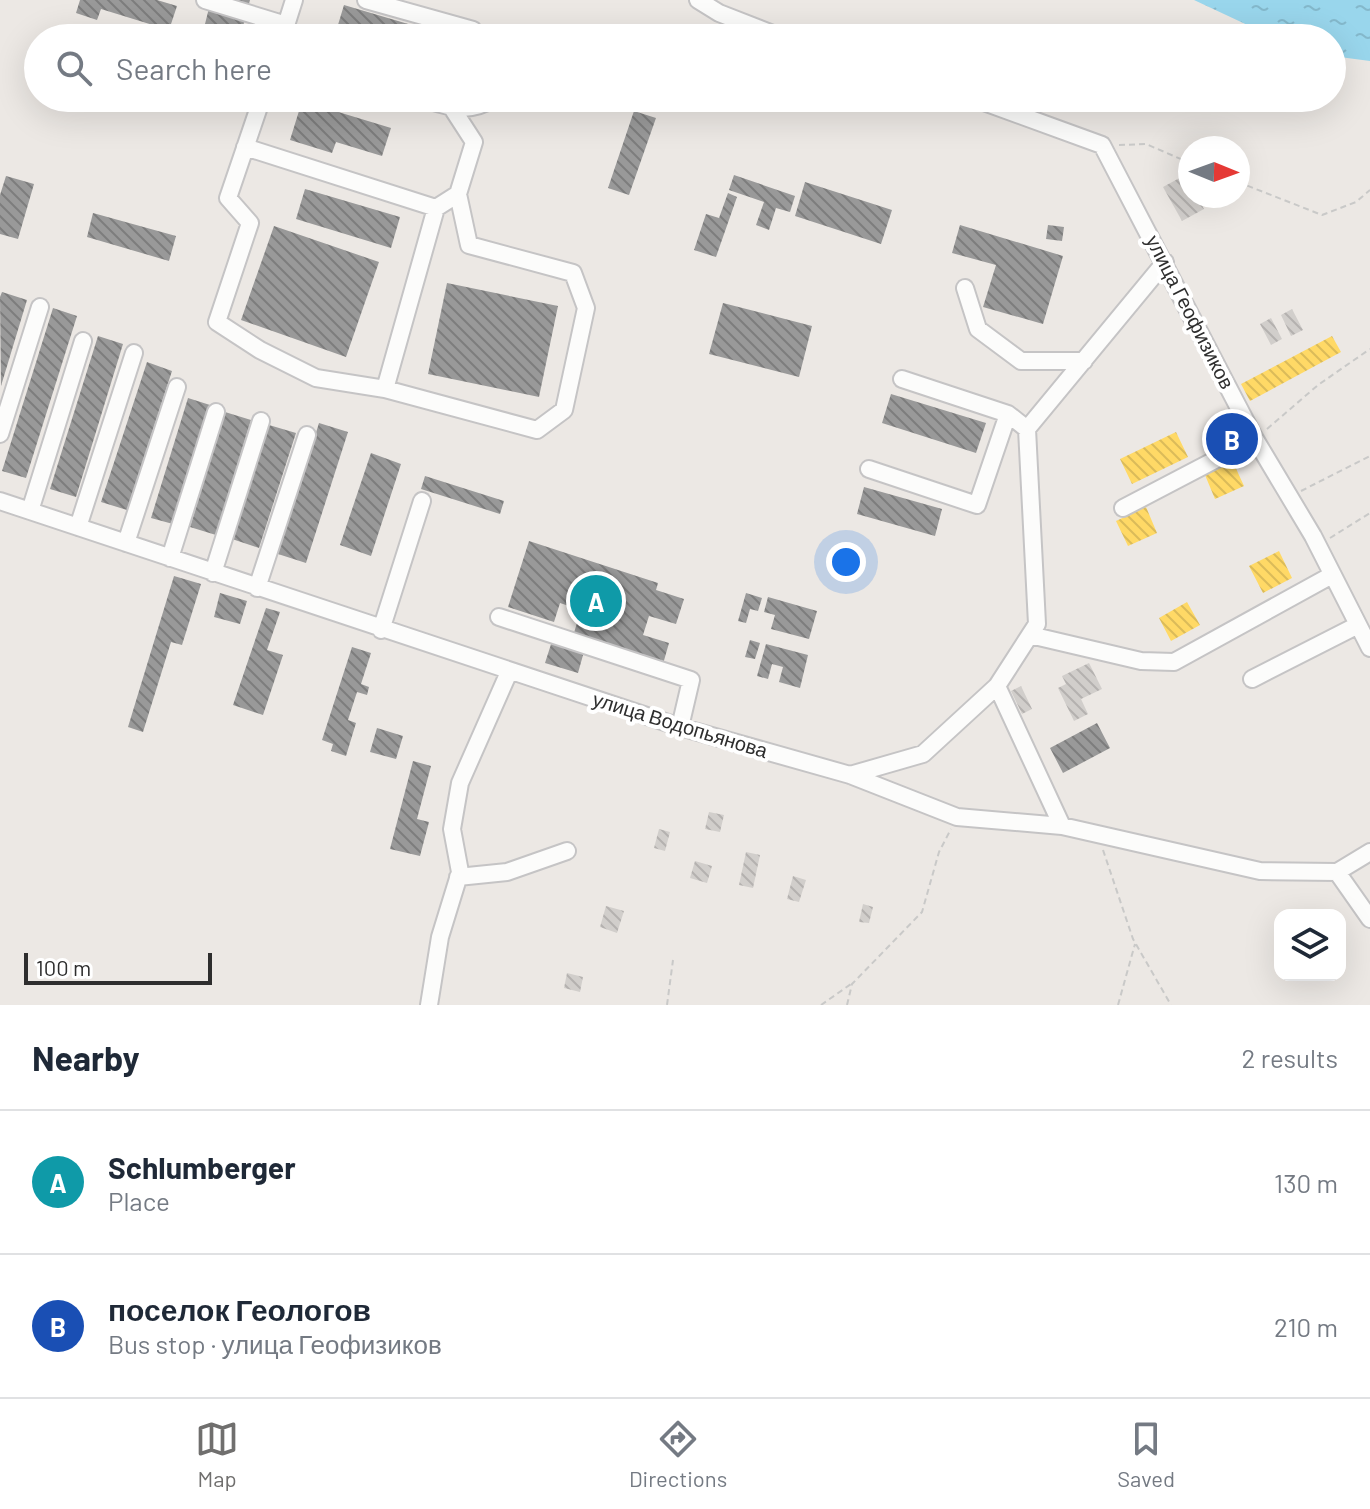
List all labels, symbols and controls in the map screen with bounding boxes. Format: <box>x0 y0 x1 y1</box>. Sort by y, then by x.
search box <box>24 24 1346 112</box>
icon: search <box>52 46 96 90</box>
text: Search here <box>116 50 272 86</box>
north arrow <box>1178 136 1250 208</box>
street label: улица Геофизиков <box>1142 231 1240 392</box>
pin: B <box>1206 409 1258 469</box>
your location <box>826 542 866 582</box>
pin: A <box>570 571 622 631</box>
street label: улица Водопьянова <box>590 686 771 762</box>
map controls <box>1274 909 1346 981</box>
button: layers <box>1274 909 1346 981</box>
scale bar <box>24 949 212 985</box>
text: 100 m <box>36 954 91 980</box>
text: Nearby <box>32 1037 140 1078</box>
text: 2 results <box>1242 1042 1338 1073</box>
text: Schlumberger <box>108 1149 296 1185</box>
text: A <box>49 1167 67 1198</box>
text: 130 m <box>1274 1167 1338 1198</box>
text: Place <box>108 1185 170 1216</box>
text: поселок Геологов <box>108 1291 371 1327</box>
text: B <box>50 1311 66 1342</box>
text: 210 m <box>1274 1311 1338 1342</box>
text: Bus stop · улица Геофизиков <box>108 1328 442 1359</box>
tab: Map <box>195 1417 239 1491</box>
tab: Directions <box>629 1417 727 1491</box>
tab: Saved <box>1117 1417 1175 1491</box>

